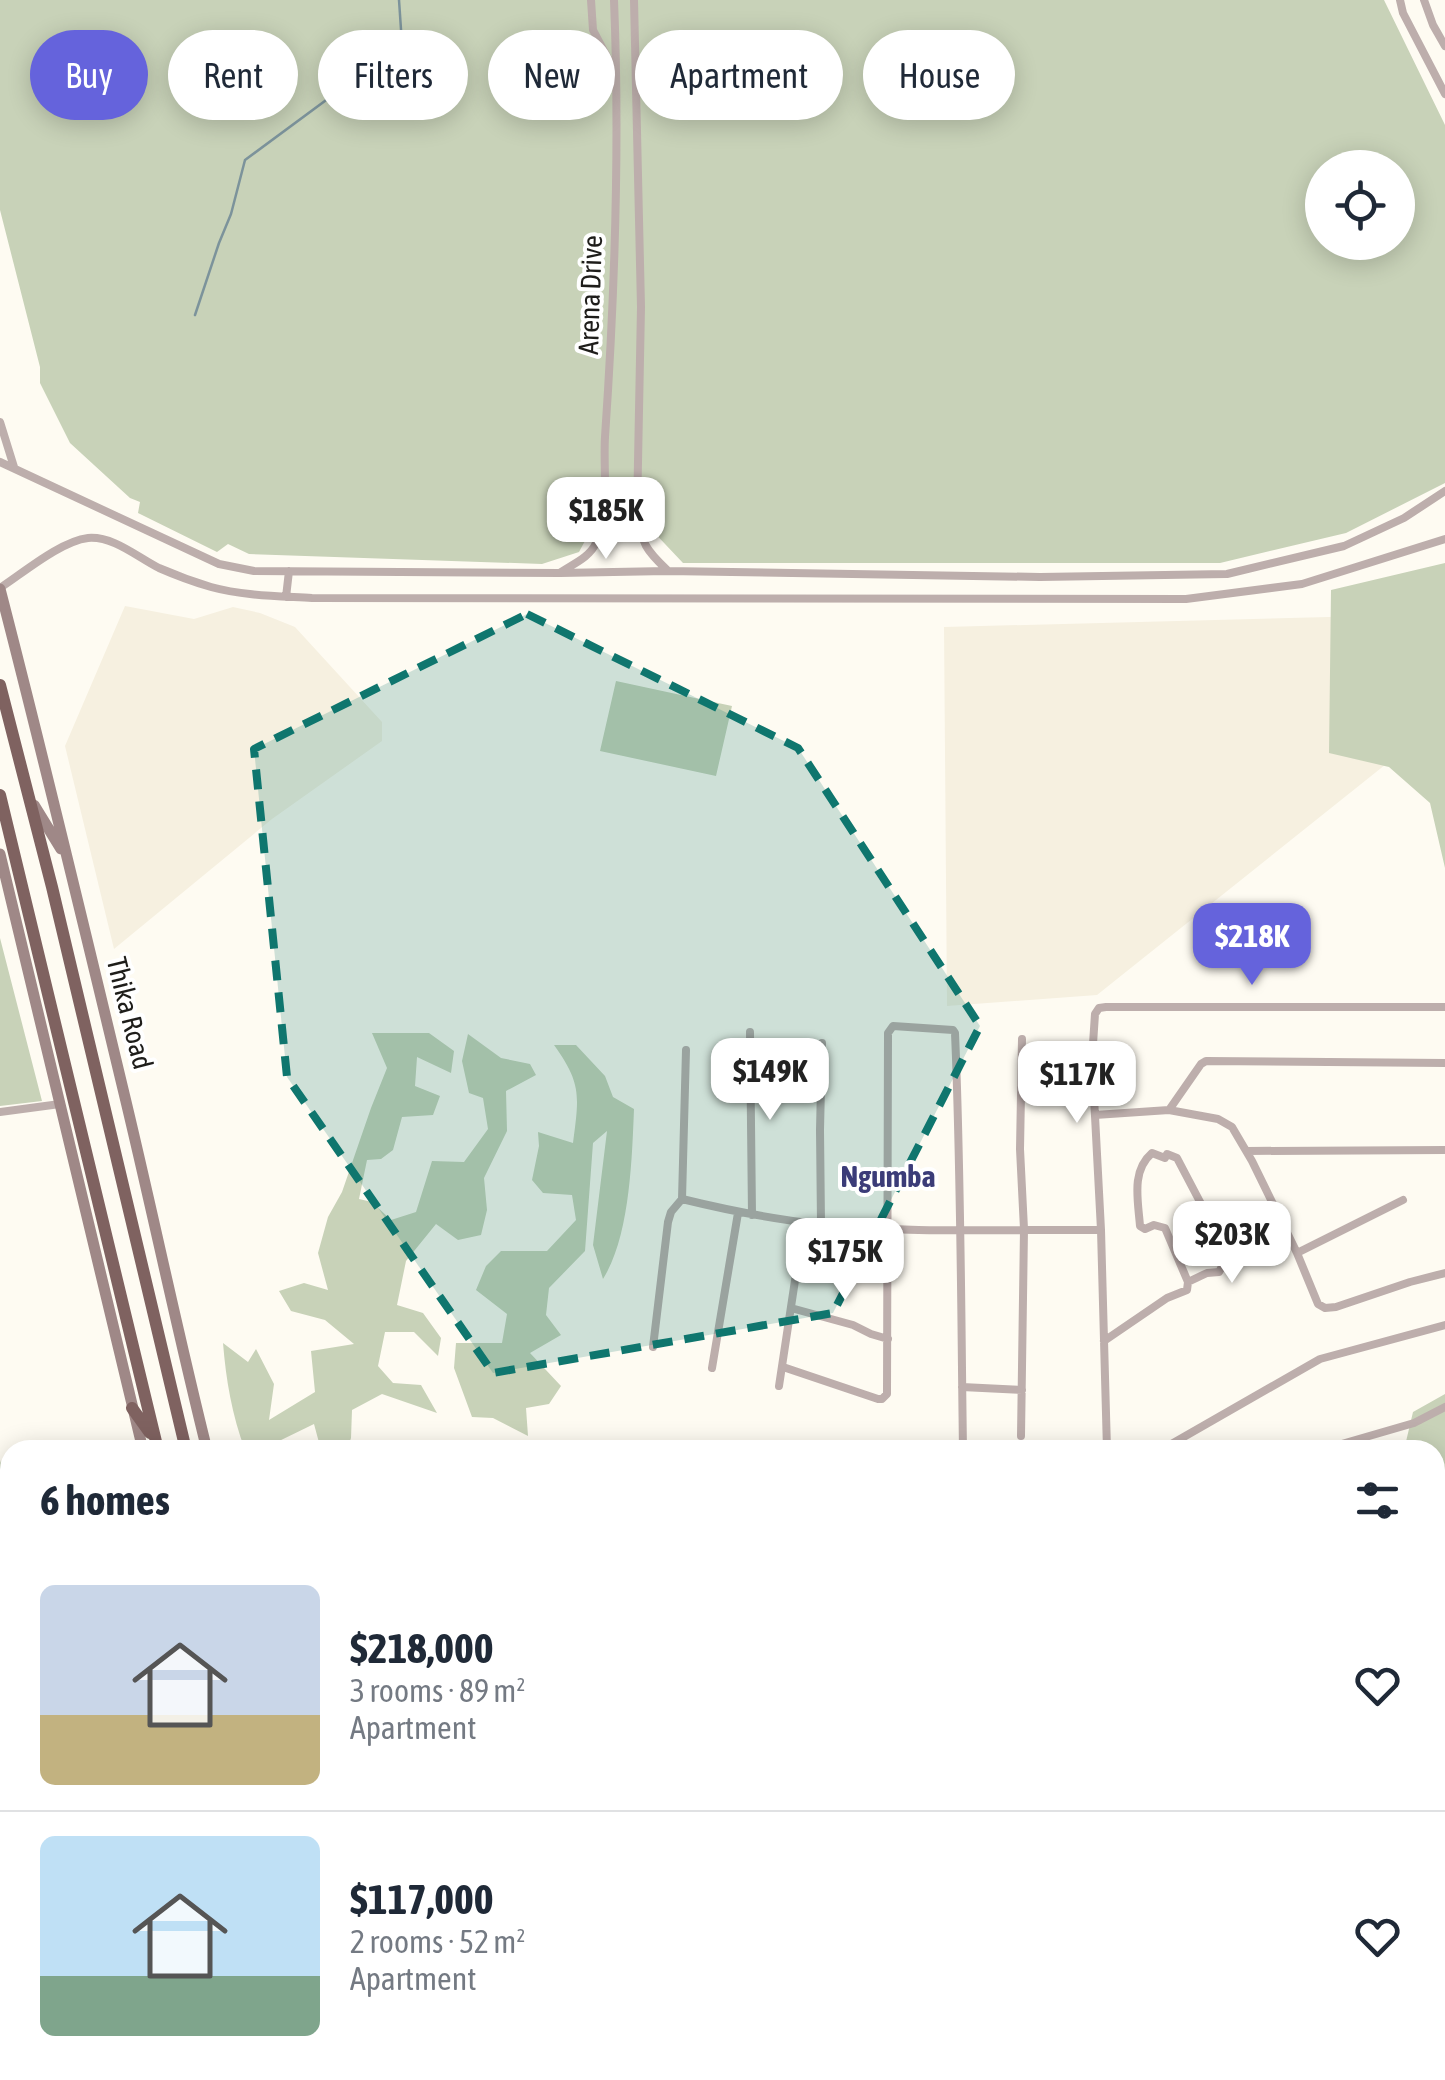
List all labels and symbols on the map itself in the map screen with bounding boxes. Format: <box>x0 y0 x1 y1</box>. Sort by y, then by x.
street label: Arena Drive <box>572 235 608 355</box>
pin: $185K <box>536 477 676 562</box>
pin: $218K <box>1182 903 1322 988</box>
street label: Thika Road <box>101 954 159 1072</box>
pin: $149K <box>700 1038 840 1123</box>
pin: $117K <box>1007 1041 1147 1126</box>
district label: Ngumba <box>841 1159 935 1193</box>
pin: $203K <box>1162 1201 1302 1286</box>
pin: $175K <box>775 1218 915 1303</box>

